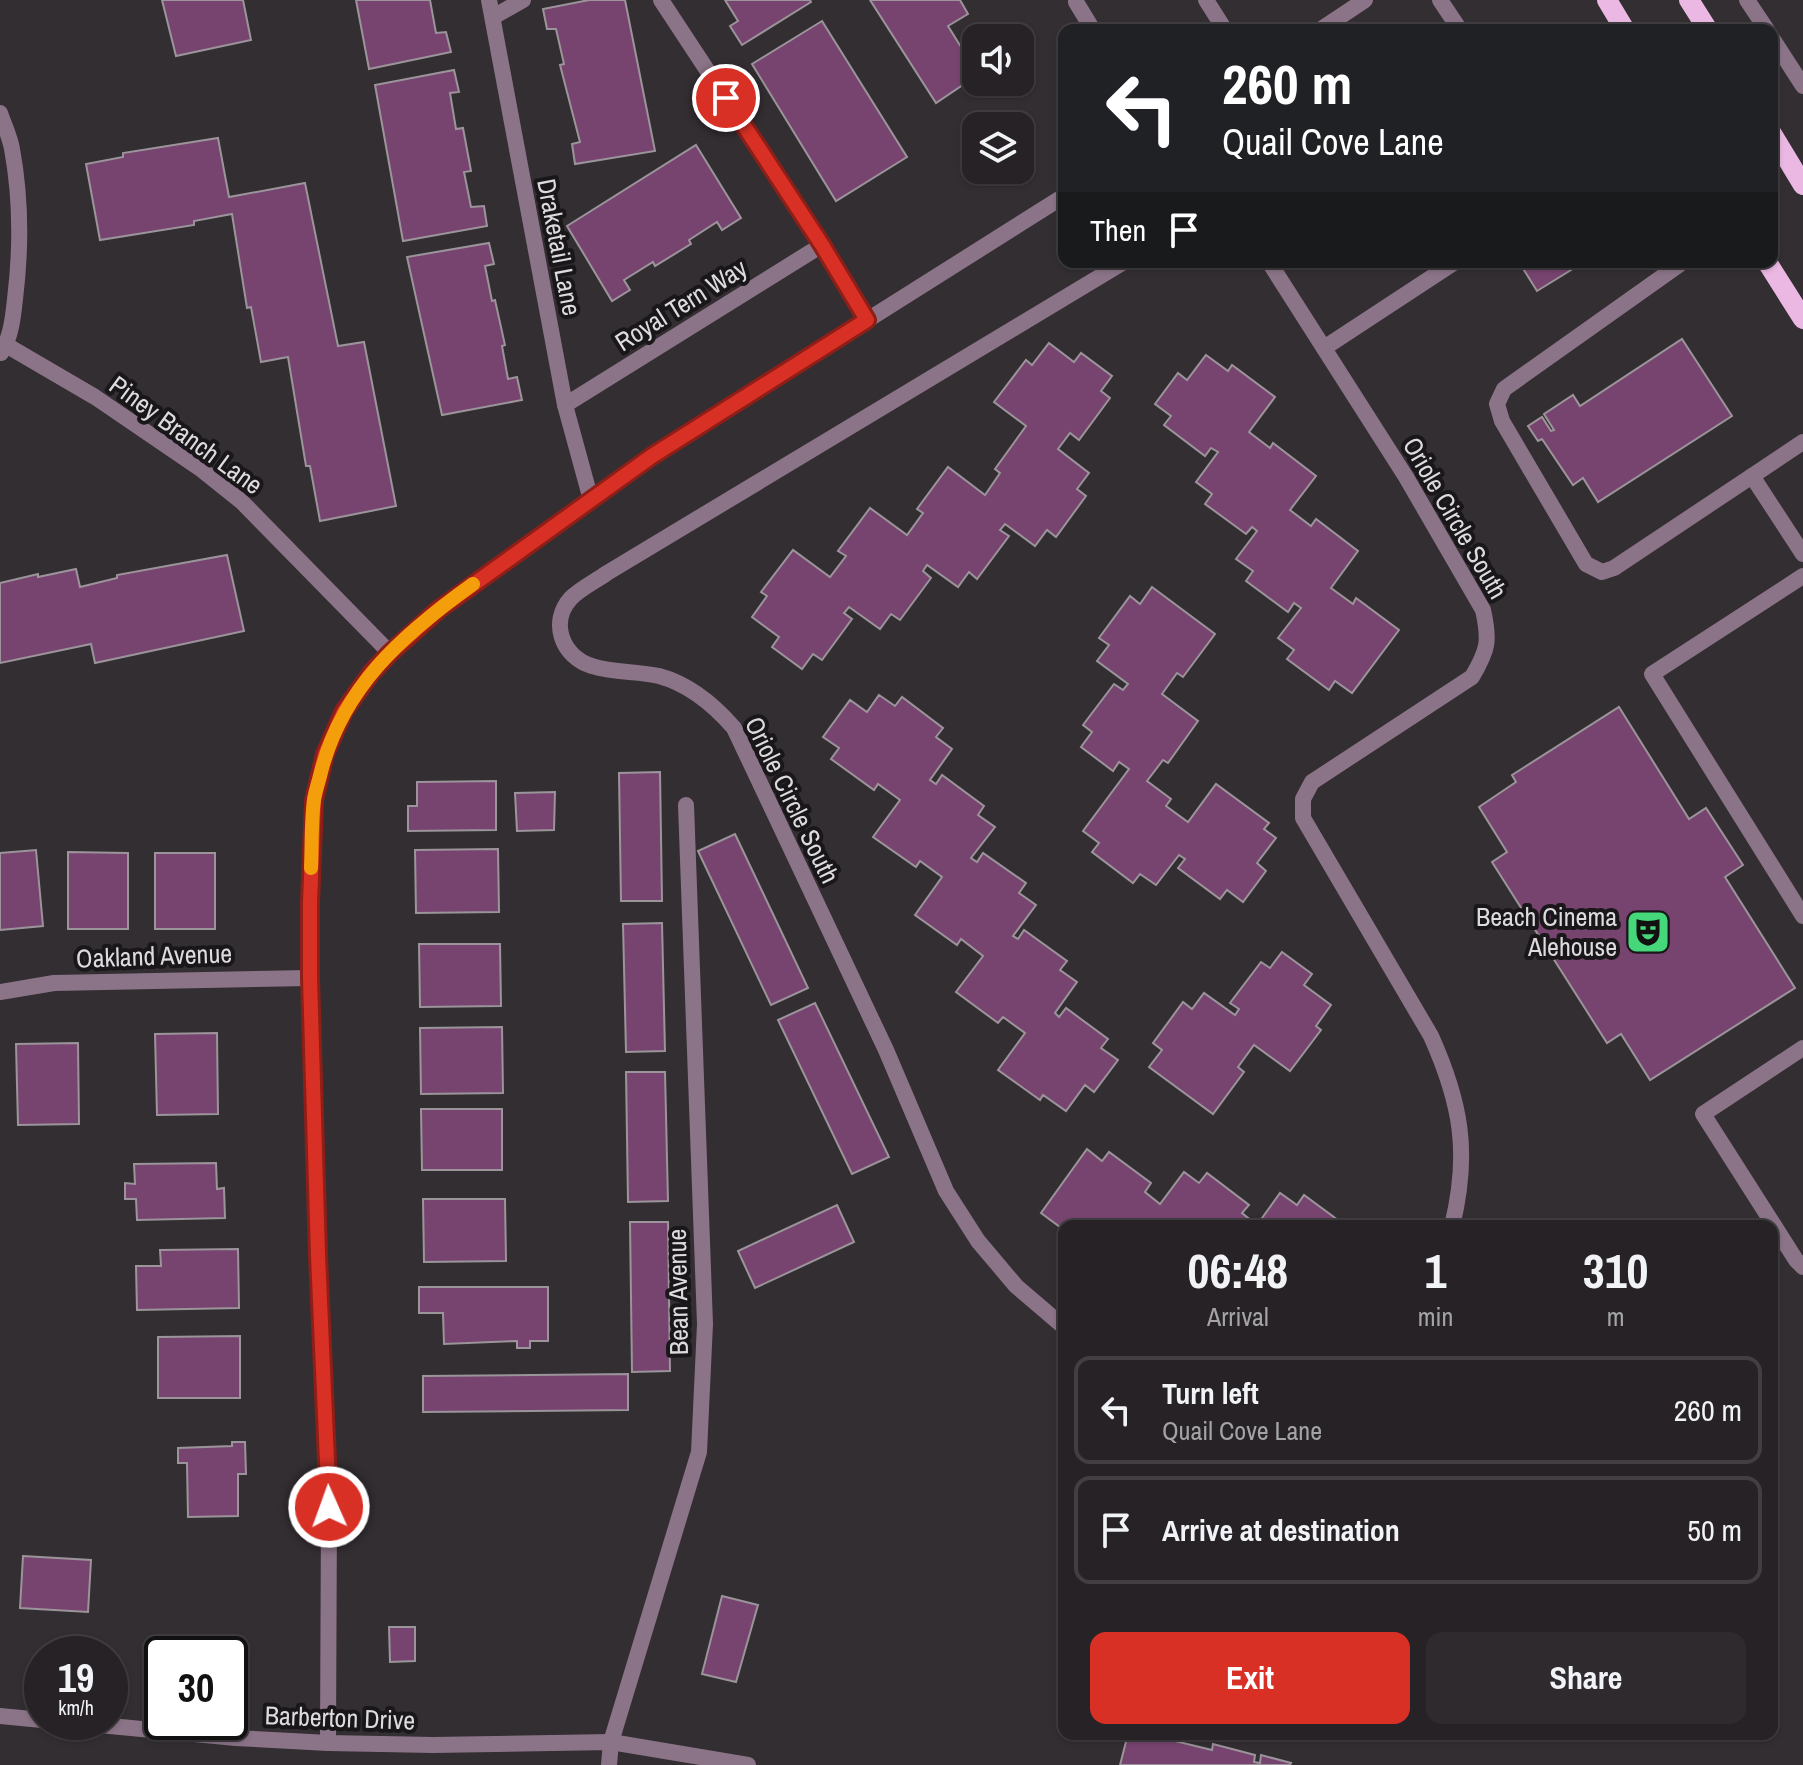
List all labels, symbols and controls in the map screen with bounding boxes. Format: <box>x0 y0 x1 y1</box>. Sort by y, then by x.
map controls <box>962 24 1034 184</box>
button: sound <box>962 24 1034 96</box>
text: 260 m <box>1222 46 1352 121</box>
icon: left <box>1090 56 1194 160</box>
pin <box>692 64 760 132</box>
icon: arrive <box>704 76 748 120</box>
button: layers <box>962 112 1034 184</box>
text: Quail Cove Lane <box>1222 118 1444 166</box>
street label: Draketail Lane <box>529 176 590 318</box>
icon: arrive <box>1162 208 1206 252</box>
text: Then <box>1090 210 1146 250</box>
street label: Royal Tern Way <box>608 250 754 359</box>
street label: Piney Branch Lane <box>103 367 270 502</box>
street label: Oriole Circle South <box>1395 430 1516 605</box>
street label: Oriole Circle South <box>737 711 848 889</box>
place label: Beach Cinema Alehouse <box>1476 899 1617 964</box>
theatre icon: Beach Cinema Alehouse <box>1624 908 1672 956</box>
street label: Oakland Avenue <box>75 935 233 976</box>
street label: Bean Avenue <box>659 1228 696 1356</box>
text: 06:48 <box>1188 1238 1288 1303</box>
text: 1 <box>1425 1238 1446 1303</box>
text: 310 <box>1583 1238 1648 1303</box>
text: Arrival <box>1207 1299 1269 1334</box>
text: min <box>1418 1299 1453 1334</box>
text: m <box>1607 1299 1625 1334</box>
text: Turn left <box>1162 1373 1259 1413</box>
icon: left <box>1094 1388 1138 1432</box>
text: 260 m <box>1674 1390 1742 1430</box>
text: Quail Cove Lane <box>1162 1413 1322 1448</box>
position arrow <box>287 1465 371 1549</box>
icon: arrive <box>1094 1508 1138 1552</box>
text: Arrive at destination <box>1162 1510 1400 1550</box>
text: 50 m <box>1687 1510 1742 1550</box>
button: Exit <box>1090 1632 1410 1724</box>
button: Share <box>1426 1632 1746 1724</box>
speed limit sign: 30 <box>144 1636 248 1740</box>
text: 19 <box>58 1651 94 1704</box>
text: km/h <box>58 1694 94 1721</box>
street label: Barberton Drive <box>264 1697 416 1738</box>

